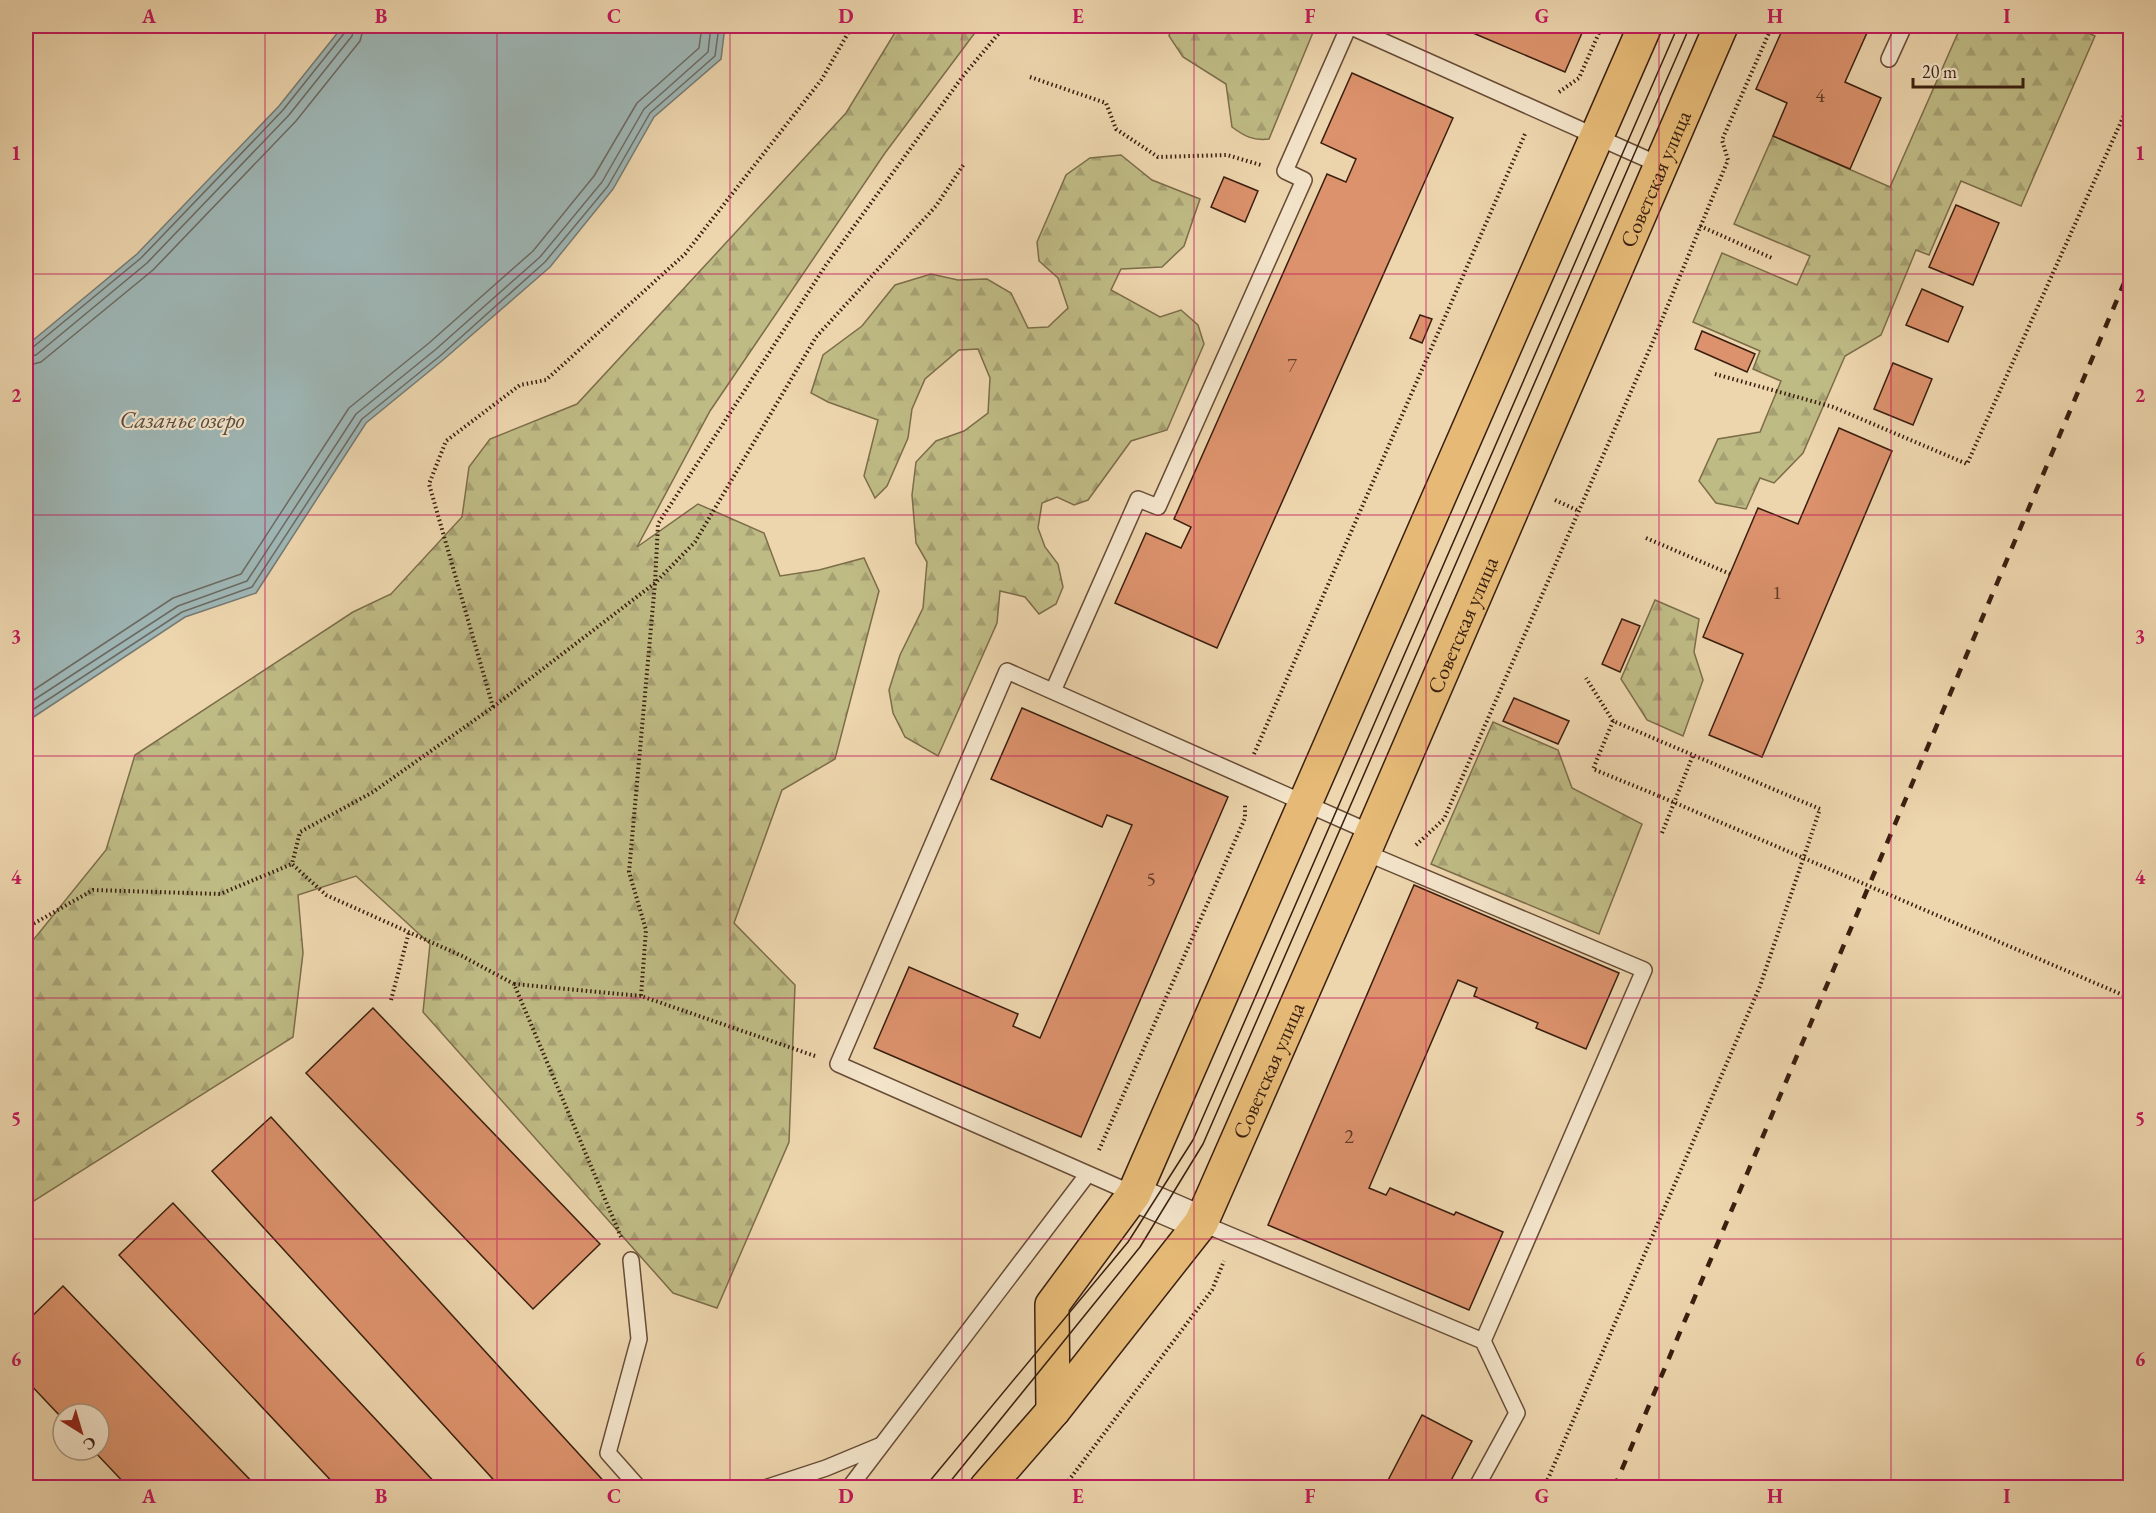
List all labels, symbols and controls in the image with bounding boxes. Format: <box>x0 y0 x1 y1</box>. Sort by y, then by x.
text: A <box>141 3 157 29</box>
text: B <box>375 3 387 29</box>
text: C <box>607 3 621 29</box>
text: D <box>838 3 854 29</box>
text: E <box>1072 3 1084 29</box>
text: F <box>1305 3 1316 29</box>
text: G <box>1535 3 1549 29</box>
text: H <box>1767 3 1783 29</box>
text: I <box>2003 3 2011 29</box>
scale bar <box>1913 51 2022 89</box>
text: 20 m <box>1922 60 1957 83</box>
house number: 4 <box>1815 82 1825 108</box>
street label: Советская улица <box>1613 105 1697 252</box>
text: 1 <box>11 140 21 166</box>
text: 1 <box>2135 140 2145 166</box>
house number: 7 <box>1287 352 1297 378</box>
text: 2 <box>11 382 22 408</box>
text: 2 <box>2135 382 2146 408</box>
water label: Сазанье озеро <box>119 404 245 435</box>
street label: Советская улица <box>1420 552 1505 698</box>
house number: 1 <box>1772 579 1782 605</box>
text: 3 <box>11 623 21 649</box>
text: 3 <box>2135 623 2145 649</box>
text: 4 <box>11 864 22 890</box>
text: 4 <box>2135 864 2146 890</box>
house number: 5 <box>1146 866 1156 892</box>
street label: Советская улица <box>1225 997 1311 1143</box>
text: 5 <box>11 1105 21 1131</box>
text: 5 <box>2135 1105 2145 1131</box>
house number: 2 <box>1344 1123 1354 1149</box>
text: 6 <box>11 1346 22 1372</box>
text: 6 <box>2135 1346 2146 1372</box>
north arrow <box>51 1402 111 1462</box>
text: С <box>79 1432 101 1455</box>
text: A <box>141 1483 157 1509</box>
text: B <box>375 1483 387 1509</box>
text: C <box>607 1483 621 1509</box>
text: D <box>838 1483 854 1509</box>
text: E <box>1072 1483 1084 1509</box>
text: F <box>1305 1483 1316 1509</box>
text: G <box>1535 1483 1549 1509</box>
text: H <box>1767 1483 1783 1509</box>
text: I <box>2003 1483 2011 1509</box>

